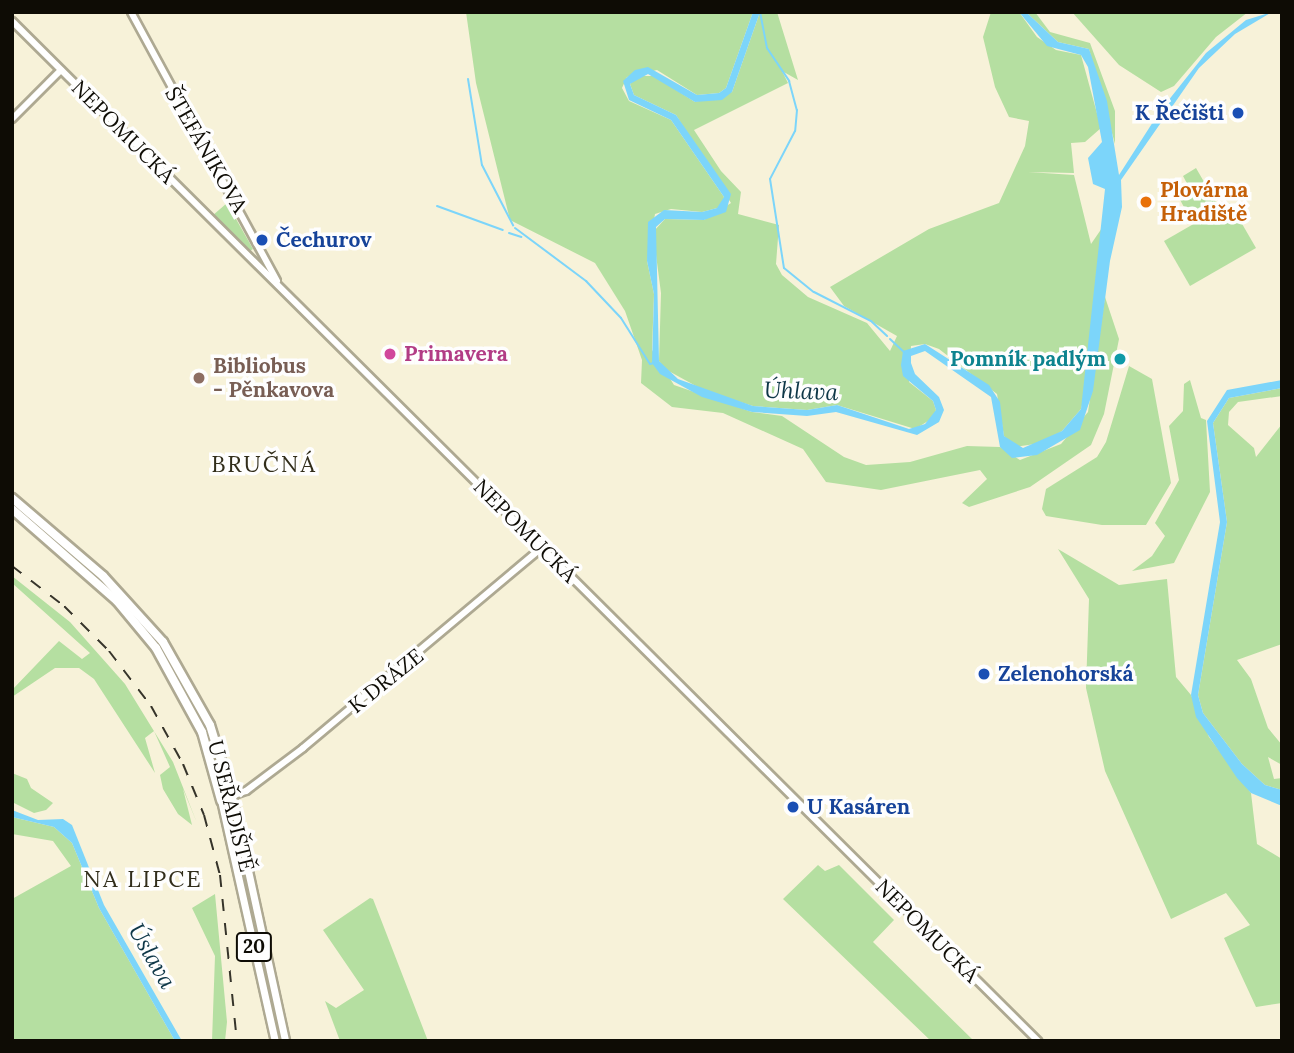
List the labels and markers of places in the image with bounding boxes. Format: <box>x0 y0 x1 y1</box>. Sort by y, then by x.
place label: K Řečišti <box>1135 100 1224 126</box>
marker: K Řečišti <box>1230 105 1246 121</box>
place label: Plovárna Hradiště <box>1160 177 1248 227</box>
marker: Plovárna Hradiště <box>1138 194 1154 210</box>
place label: Čechurov <box>276 227 372 253</box>
marker: Čechurov <box>254 232 270 248</box>
place label: Primavera <box>404 341 508 367</box>
marker: Primavera <box>382 346 398 362</box>
place label: Pomník padlým <box>950 346 1106 372</box>
marker: Pomník padlým <box>1112 351 1128 367</box>
place label: Bibliobus - Pěnkavova <box>213 353 334 403</box>
marker: Bibliobus - Pěnkavova <box>191 370 207 386</box>
place label: Zelenohorská <box>998 661 1133 687</box>
marker: Zelenohorská <box>976 666 992 682</box>
place label: U Kasáren <box>807 794 910 820</box>
marker: U Kasáren <box>785 799 801 815</box>

